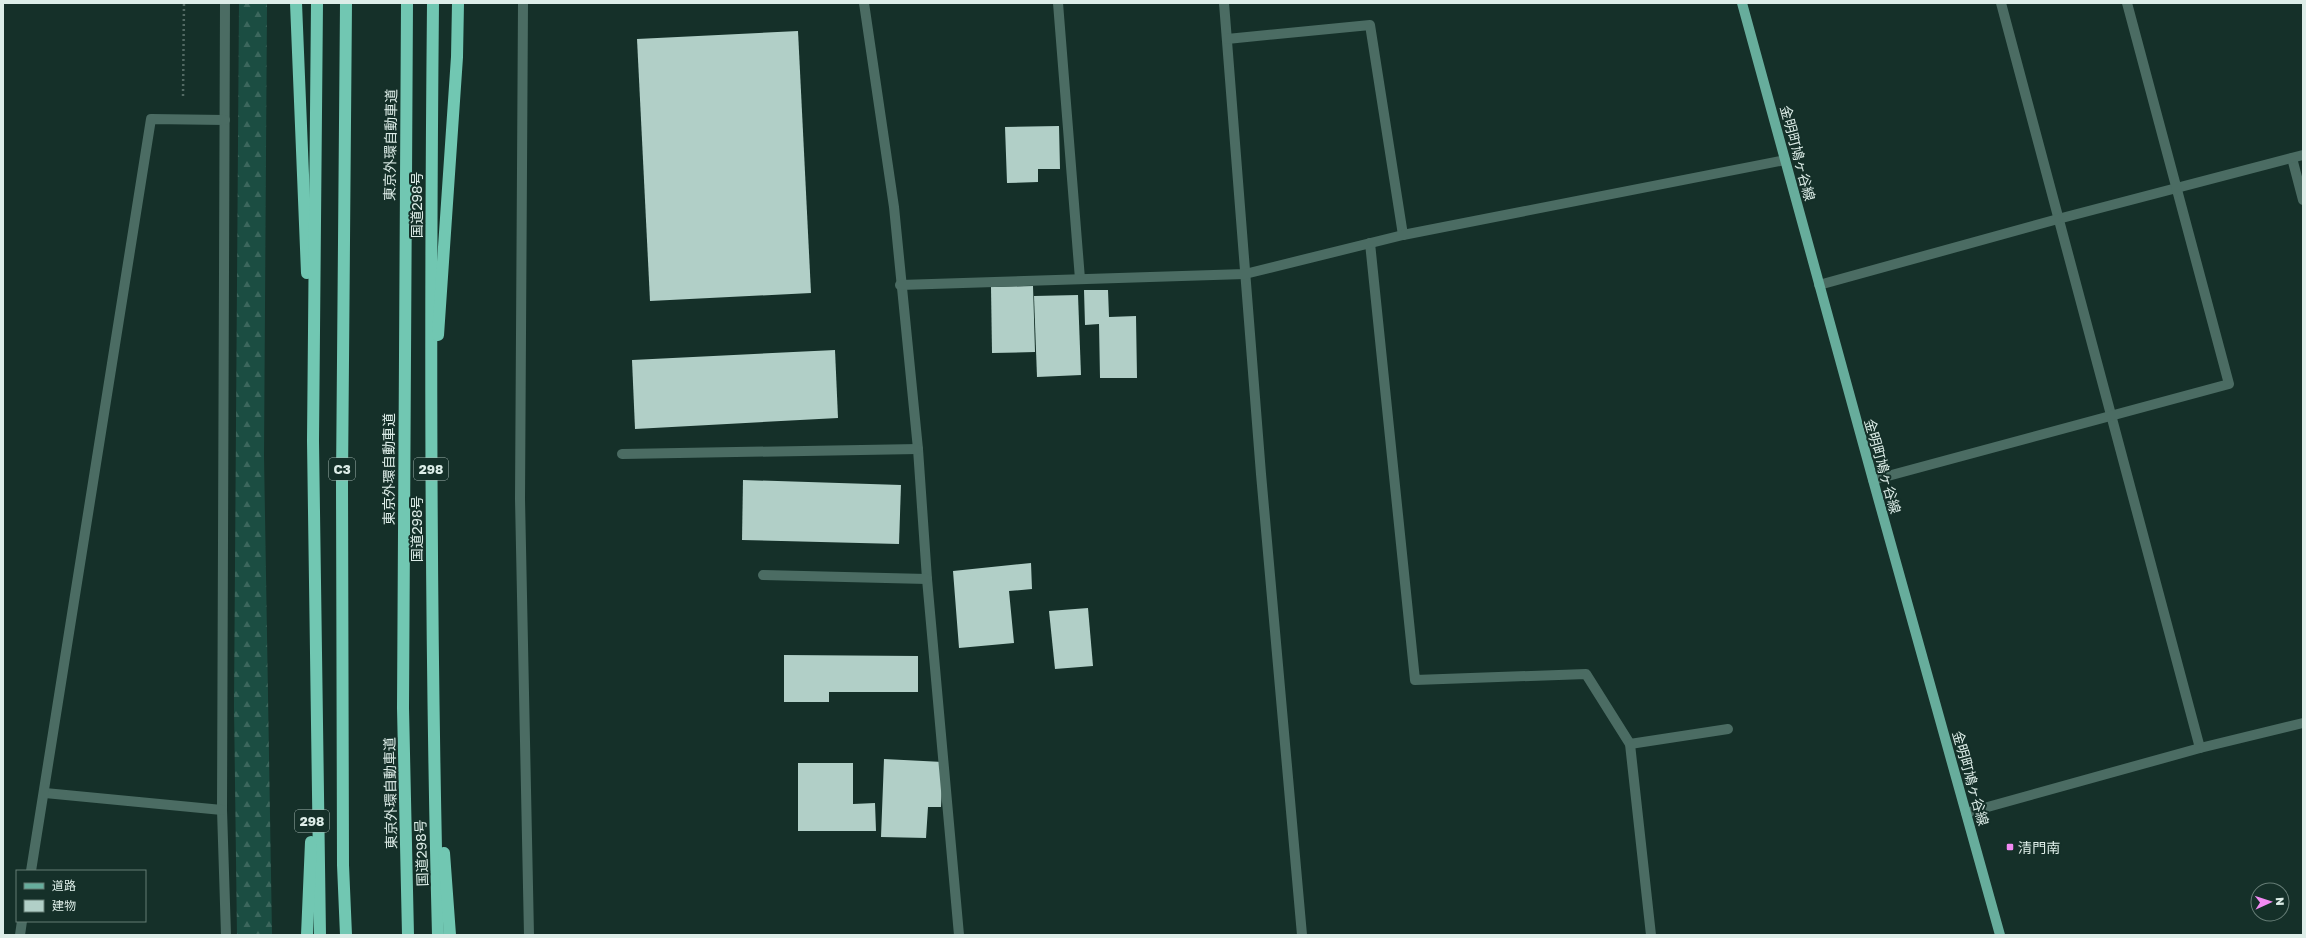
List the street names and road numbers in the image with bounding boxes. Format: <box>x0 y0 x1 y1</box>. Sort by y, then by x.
street label: 東京外環自動車道 <box>381 89 399 201</box>
street label: 金明町鳩ヶ谷線 <box>1777 103 1819 203</box>
street label: 国道298号 <box>408 171 425 239</box>
street label: 東京外環自動車道 <box>380 413 397 525</box>
street label: 金明町鳩ヶ谷線 <box>1861 417 1905 515</box>
road number: C3 <box>329 458 355 480</box>
road number: 298 <box>414 458 448 480</box>
street label: 国道298号 <box>408 495 425 563</box>
street label: 金明町鳩ヶ谷線 <box>1949 729 1993 827</box>
street label: 東京外環自動車道 <box>381 737 399 849</box>
road number: 298 <box>295 810 329 832</box>
street label: 国道298号 <box>411 819 431 887</box>

